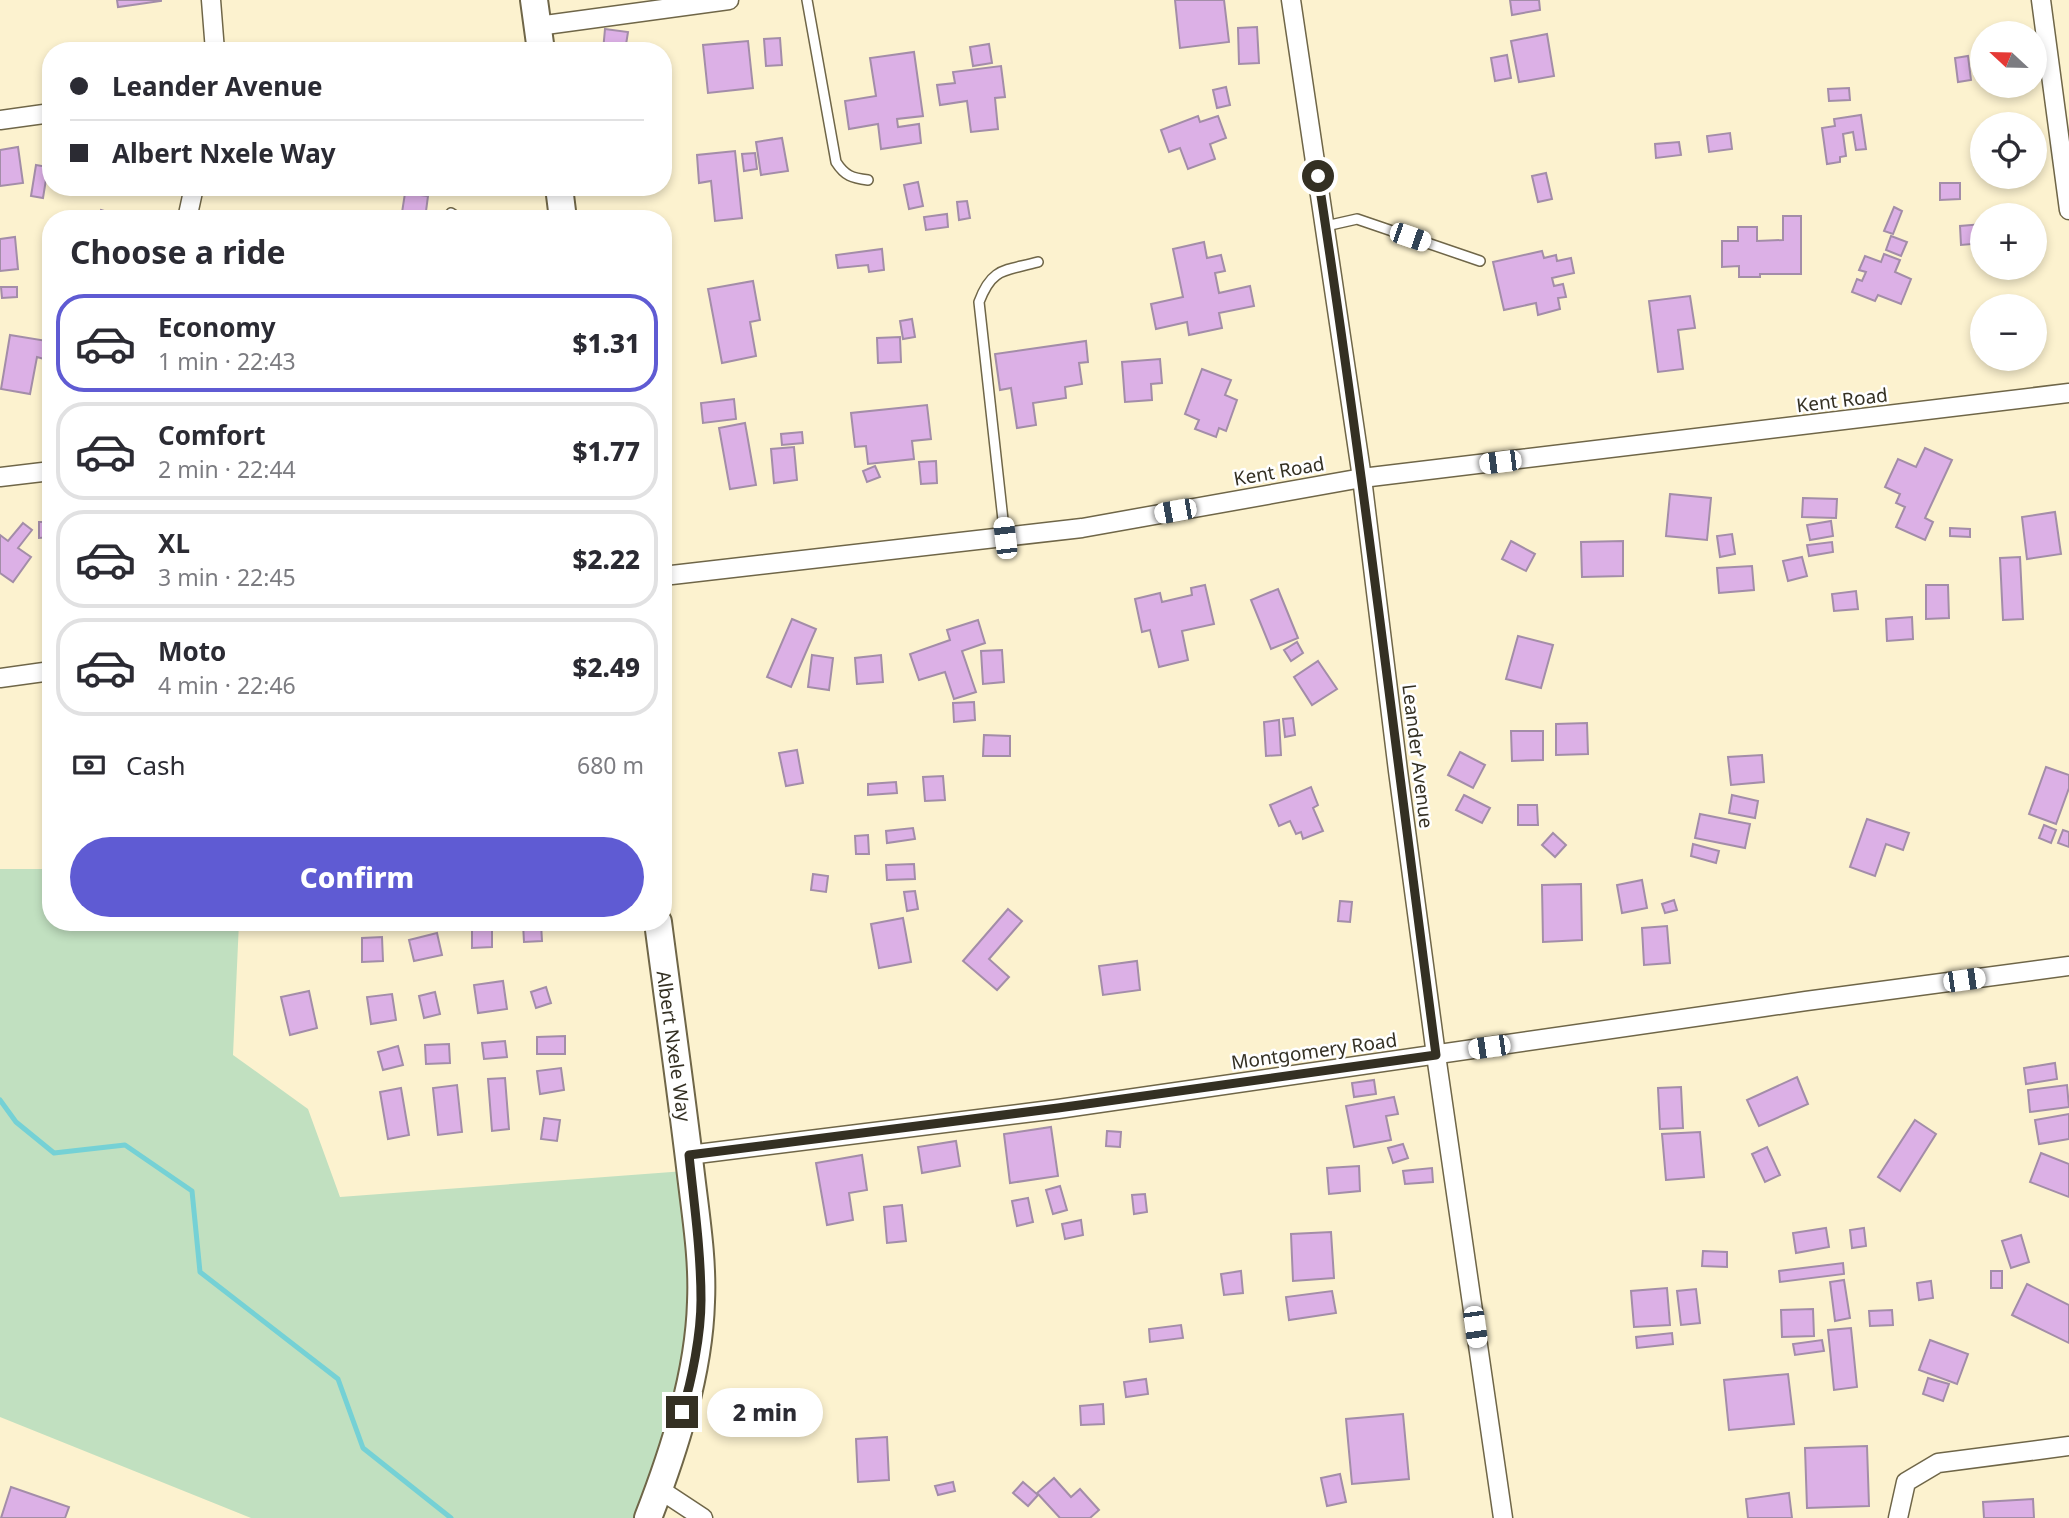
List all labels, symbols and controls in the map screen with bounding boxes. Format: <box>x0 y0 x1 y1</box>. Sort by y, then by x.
north arrow <box>1970 21 2048 98</box>
map controls <box>1970 21 2047 371</box>
text: Leander Avenue <box>112 68 323 104</box>
button: locate <box>1970 112 2047 189</box>
text: Albert Nxele Way <box>112 135 336 171</box>
route start <box>1302 160 1334 192</box>
button: + <box>1970 203 2047 280</box>
car <box>1387 220 1434 254</box>
text: Choose a ride <box>70 230 286 273</box>
button: − <box>1970 294 2047 371</box>
text: Economy <box>158 309 276 345</box>
icon: car <box>74 312 137 375</box>
text: $1.31 <box>573 325 640 361</box>
text: 1 min · 22:43 <box>158 345 296 377</box>
street label: Kent Road <box>1795 382 1889 418</box>
text: Comfort <box>158 417 266 453</box>
icon: car <box>74 420 137 483</box>
text: $1.77 <box>573 433 640 469</box>
car <box>1478 449 1523 475</box>
street label: Kent Road <box>1232 450 1326 492</box>
text: 2 min · 22:44 <box>158 453 296 485</box>
car <box>1153 497 1198 525</box>
car <box>993 516 1018 560</box>
text: XL <box>158 525 190 561</box>
icon: car <box>74 528 137 591</box>
text: $2.22 <box>573 541 640 577</box>
text: 3 min · 22:45 <box>158 561 296 593</box>
text: Moto <box>158 633 226 669</box>
icon: car <box>74 636 137 699</box>
text: $2.49 <box>573 649 640 685</box>
text: 4 min · 22:46 <box>158 669 296 701</box>
street label: Leander Avenue <box>1396 682 1440 830</box>
icon: cash <box>70 746 108 784</box>
text: Cash <box>126 747 186 783</box>
text: 680 m <box>577 749 644 781</box>
button: Confirm <box>70 837 644 917</box>
car <box>1942 967 1987 993</box>
street label: Albert Nxele Way <box>651 969 698 1123</box>
street label: Montgomery Road <box>1229 1026 1399 1076</box>
car <box>1467 1034 1512 1060</box>
car <box>1462 1305 1489 1349</box>
callout: 2 min <box>706 1388 822 1436</box>
route end <box>666 1396 698 1428</box>
text: 2 min <box>733 1396 797 1428</box>

